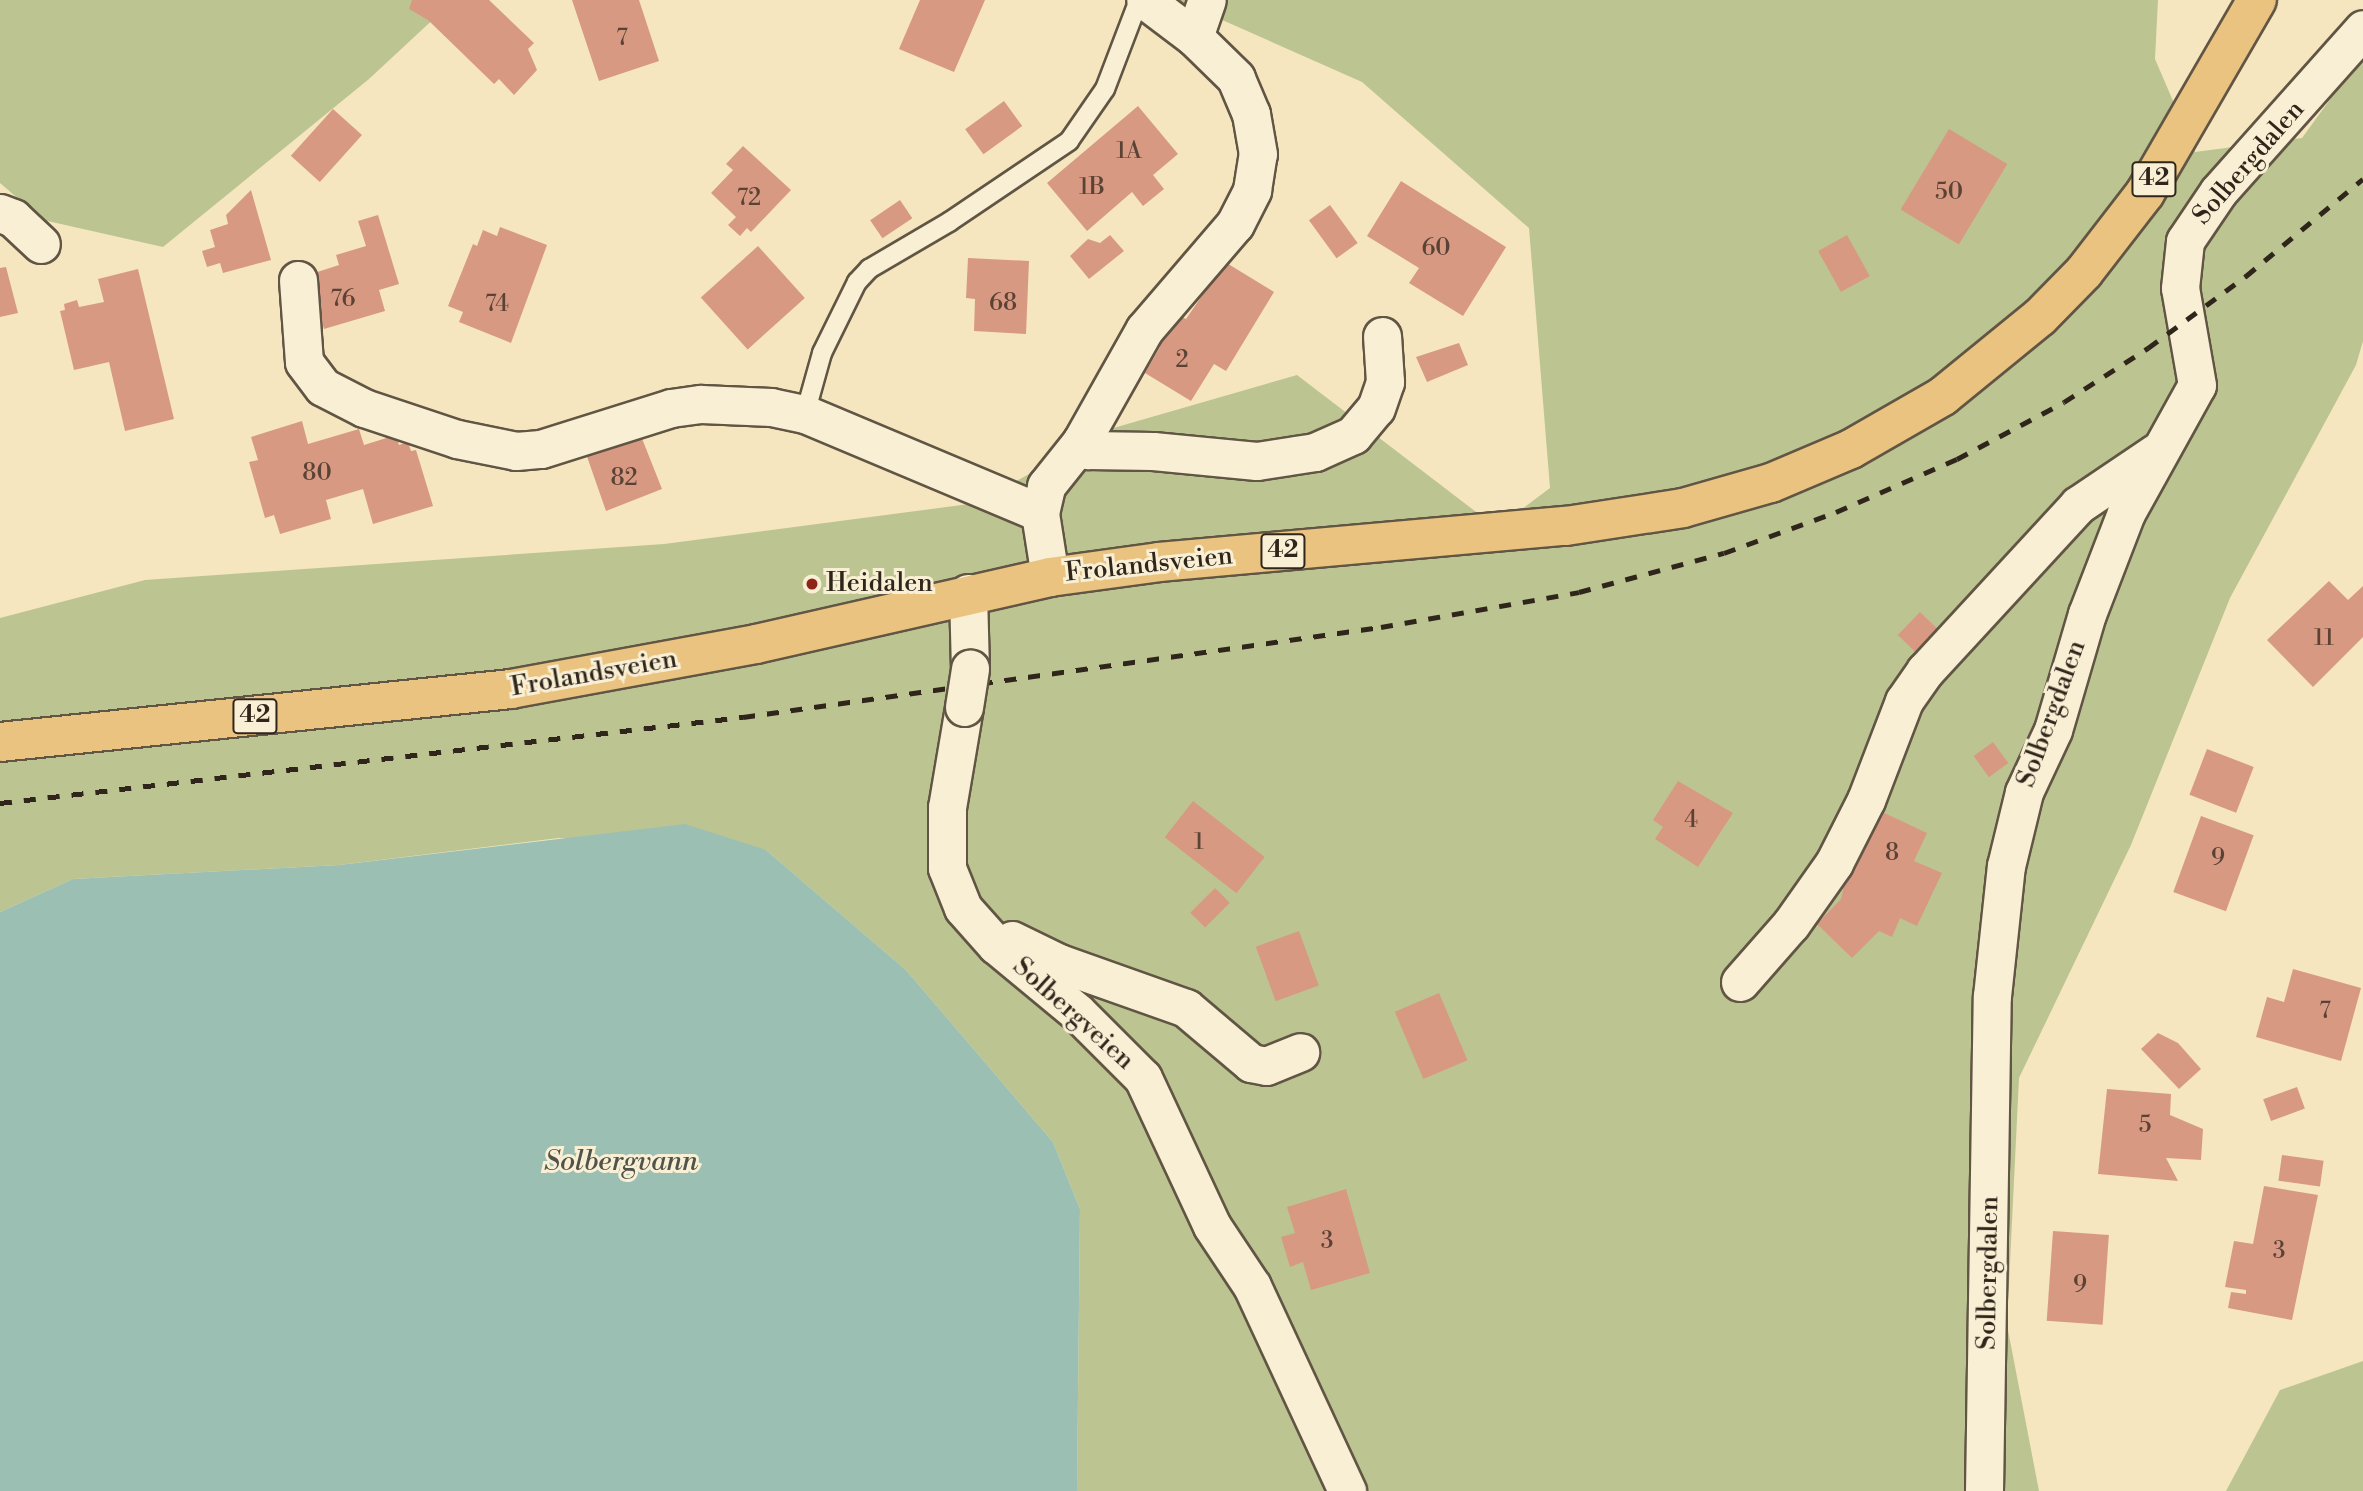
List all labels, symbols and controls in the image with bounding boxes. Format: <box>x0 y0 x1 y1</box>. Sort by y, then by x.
house number: 7 <box>616 24 628 52</box>
street label: Solbergdalen <box>2187 95 2311 231</box>
house number: 1A <box>1116 137 1142 165</box>
road number: 42 <box>2131 159 2177 200</box>
house number: 1B <box>1079 173 1105 201</box>
house number: 50 <box>1935 178 1963 206</box>
house number: 72 <box>737 184 761 212</box>
house number: 60 <box>1421 234 1451 262</box>
house number: 76 <box>331 285 355 313</box>
house number: 68 <box>989 289 1017 317</box>
house number: 74 <box>485 290 509 318</box>
house number: 2 <box>1175 346 1189 374</box>
house number: 80 <box>302 459 332 487</box>
house number: 82 <box>610 464 638 492</box>
road number: 42 <box>1260 530 1306 572</box>
street label: Frolandsveien <box>1064 541 1234 589</box>
place label: Heidalen <box>826 568 933 600</box>
marker: Heidalen <box>804 576 820 592</box>
house number: 11 <box>2314 624 2334 652</box>
street label: Solbergdalen <box>2011 636 2093 792</box>
street label: Frolandsveien <box>508 644 680 704</box>
road number: 42 <box>232 696 278 736</box>
house number: 4 <box>1684 806 1698 834</box>
house number: 1 <box>1194 828 1204 856</box>
house number: 8 <box>1885 839 1899 867</box>
house number: 9 <box>2211 844 2225 872</box>
street label: Solbergveien <box>1006 951 1140 1077</box>
house number: 7 <box>2319 997 2331 1025</box>
house number: 5 <box>2139 1111 2151 1139</box>
water label: Solbergvann <box>544 1145 698 1179</box>
street label: Solbergdalen <box>1972 1196 2006 1350</box>
house number: 3 <box>1321 1227 1333 1255</box>
house number: 3 <box>2273 1237 2285 1265</box>
house number: 9 <box>2073 1271 2087 1299</box>

